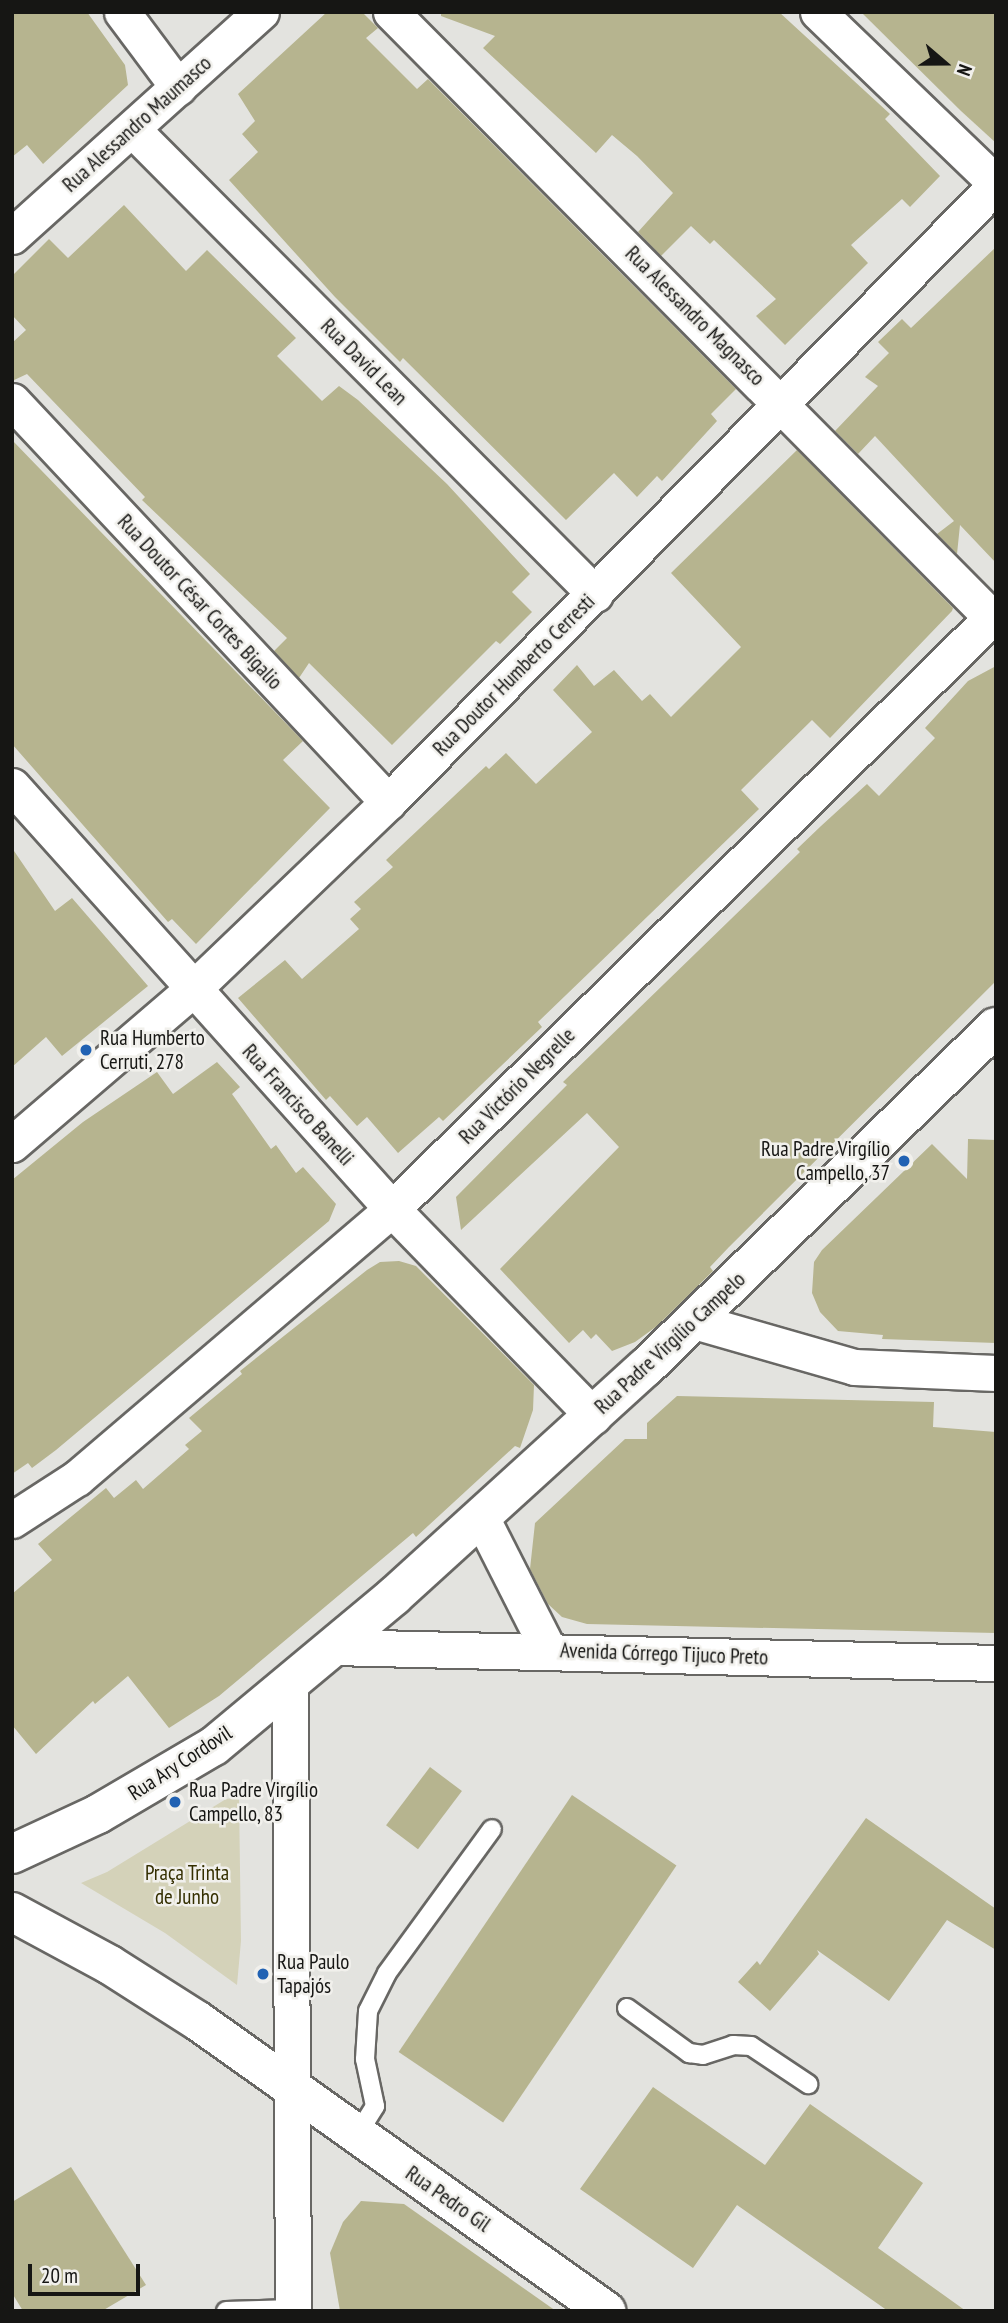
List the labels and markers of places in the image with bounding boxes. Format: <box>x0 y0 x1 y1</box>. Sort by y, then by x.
place label: Rua Humberto Cerruti, 278 <box>100 1025 205 1075</box>
marker: Rua Humberto Cerruti, 278 <box>78 1042 94 1058</box>
place label: Rua Padre Virgílio Campello, 37 <box>760 1136 890 1186</box>
marker: Rua Padre Virgílio Campello, 37 <box>896 1153 912 1169</box>
place label: Rua Padre Virgílio Campello, 83 <box>189 1777 319 1827</box>
marker: Rua Padre Virgílio Campello, 83 <box>167 1794 183 1810</box>
place label: Rua Paulo Tapajós <box>277 1949 349 1999</box>
marker: Rua Paulo Tapajós <box>255 1966 271 1982</box>

